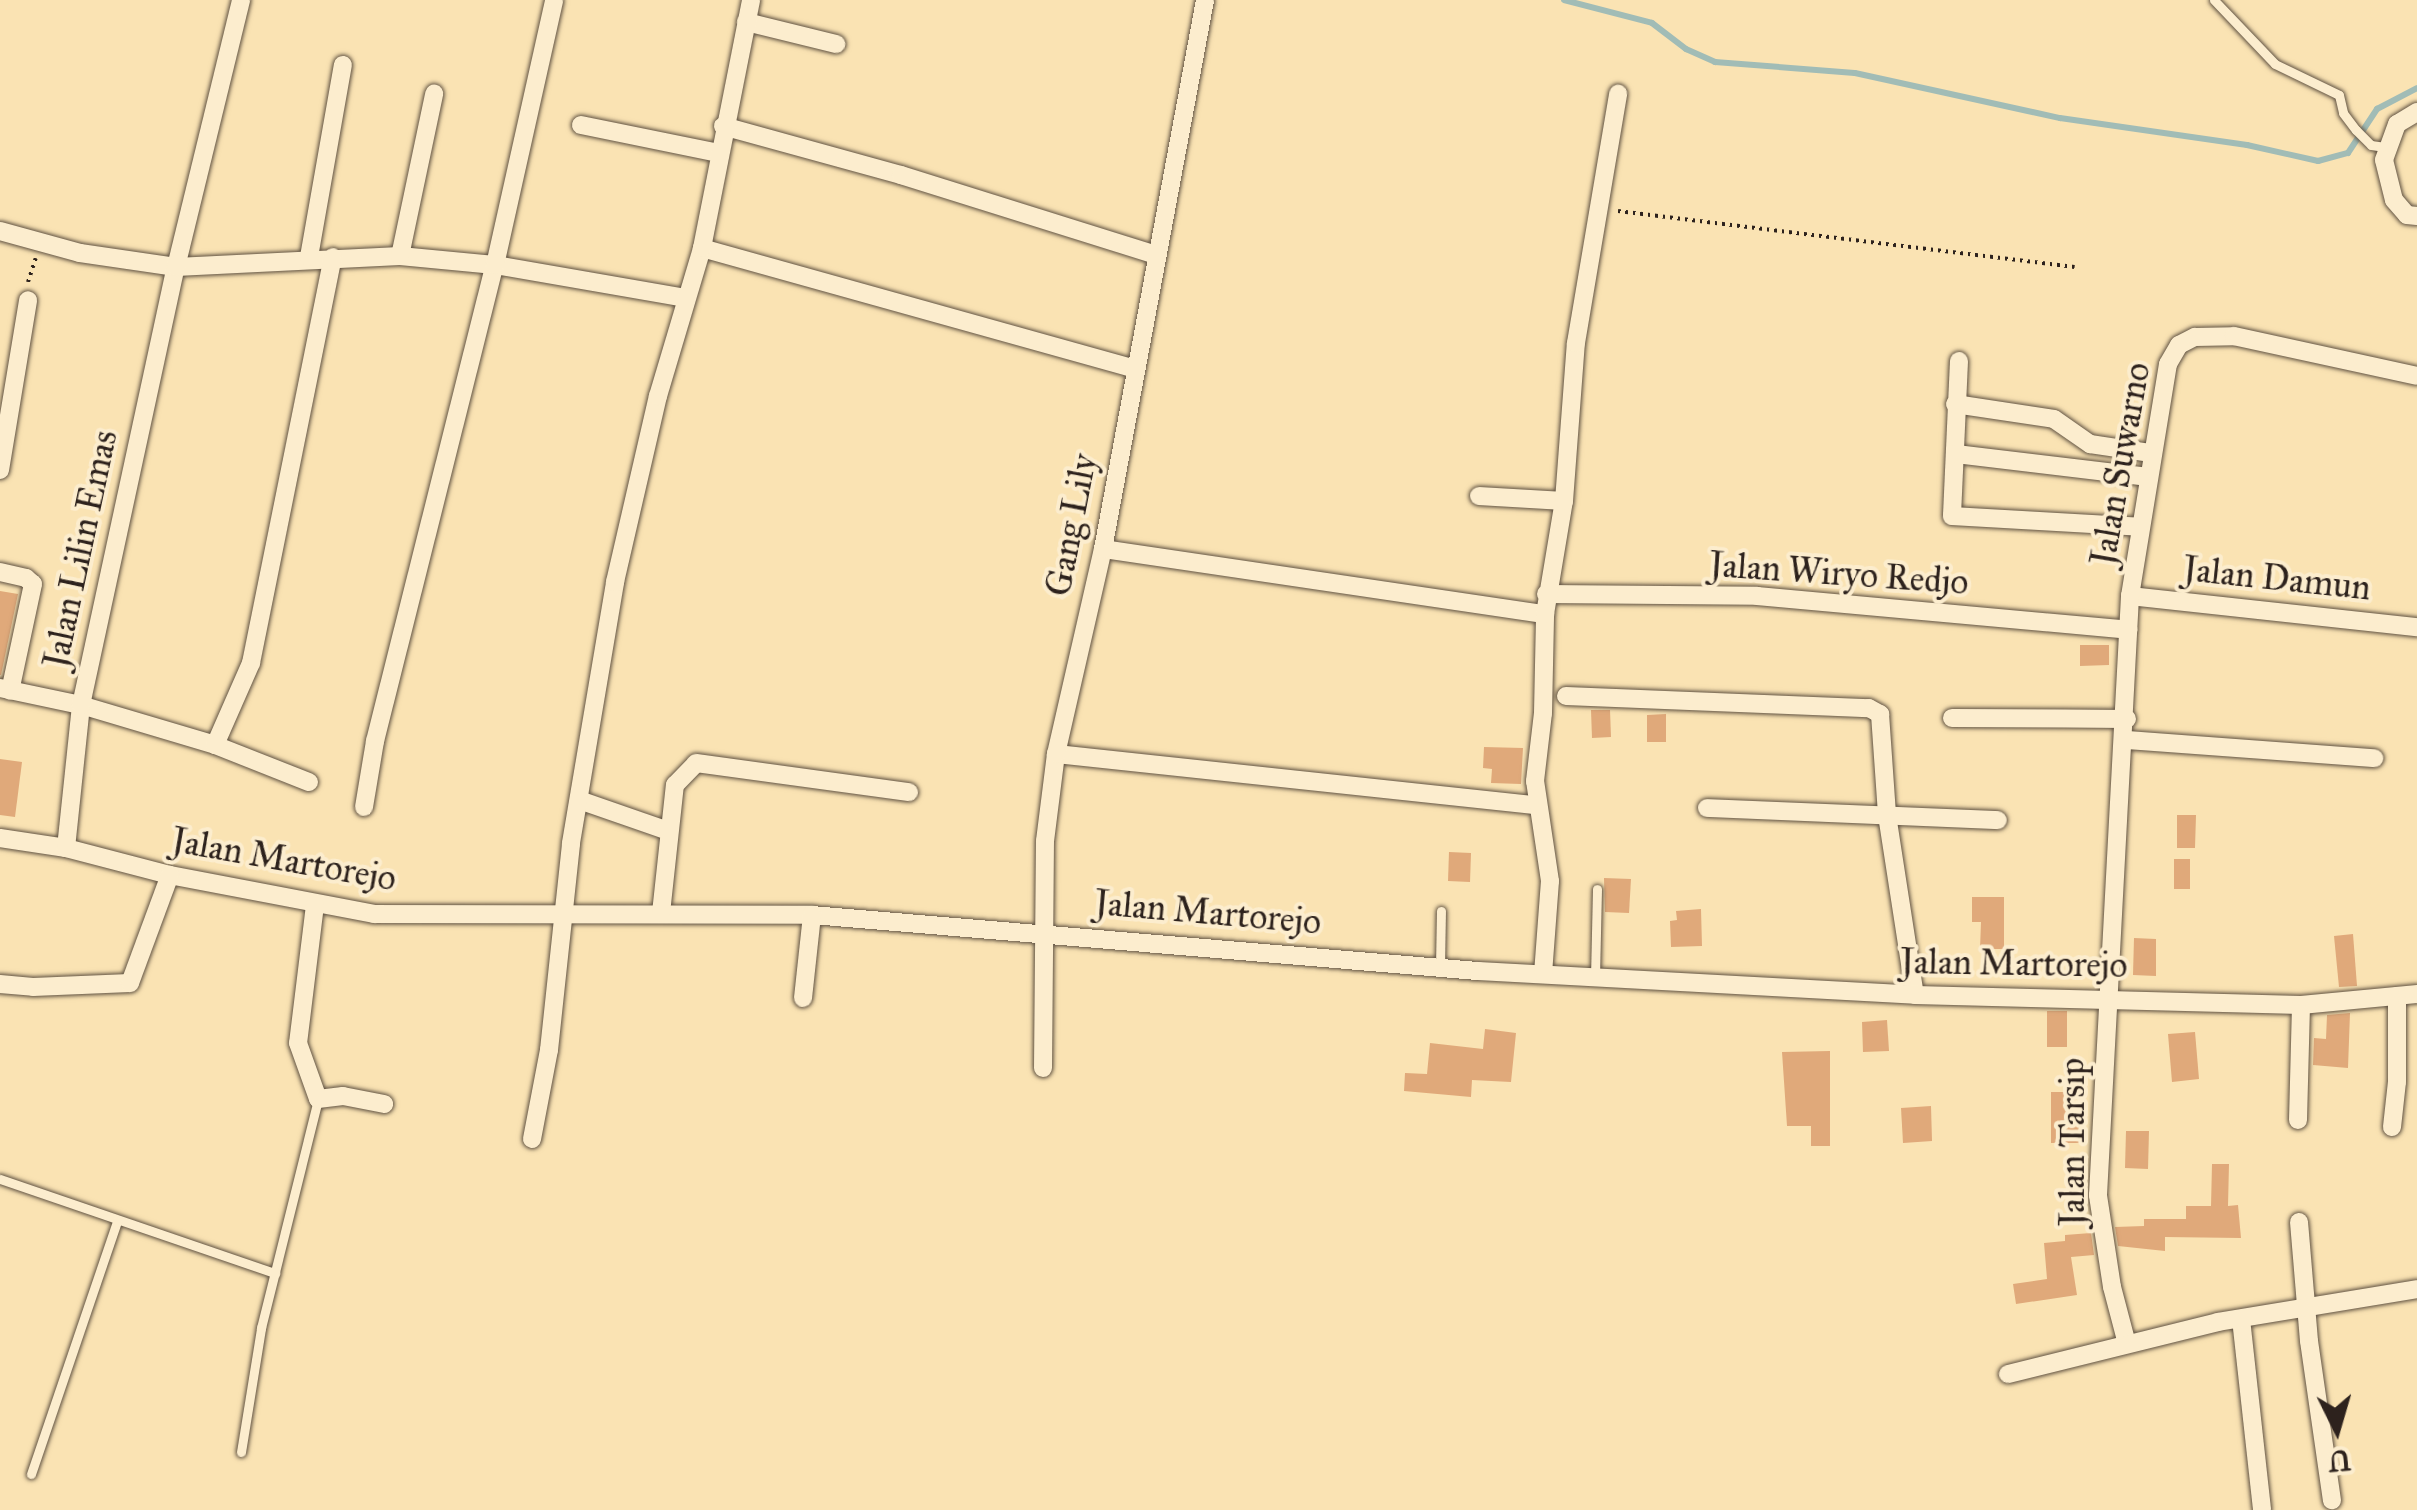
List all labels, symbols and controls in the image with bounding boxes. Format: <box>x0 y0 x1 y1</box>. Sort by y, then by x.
street label: Jalan Suwarno <box>2083 359 2159 569</box>
street label: Jalan Lilin Emas <box>35 426 127 672</box>
street label: Gang Lily <box>1038 450 1106 600</box>
street label: Jalan Wiryo Redjo <box>1708 544 1970 604</box>
street label: Jalan Damun <box>2181 548 2373 610</box>
street label: Jalan Martorejo <box>169 820 399 900</box>
street label: Jalan Martorejo <box>1093 882 1323 944</box>
street label: Jalan Martorejo <box>1900 941 2128 987</box>
street label: Jalan Tarsip <box>2052 1058 2094 1226</box>
north arrow <box>2287 1380 2387 1480</box>
text: U <box>2327 1442 2352 1479</box>

